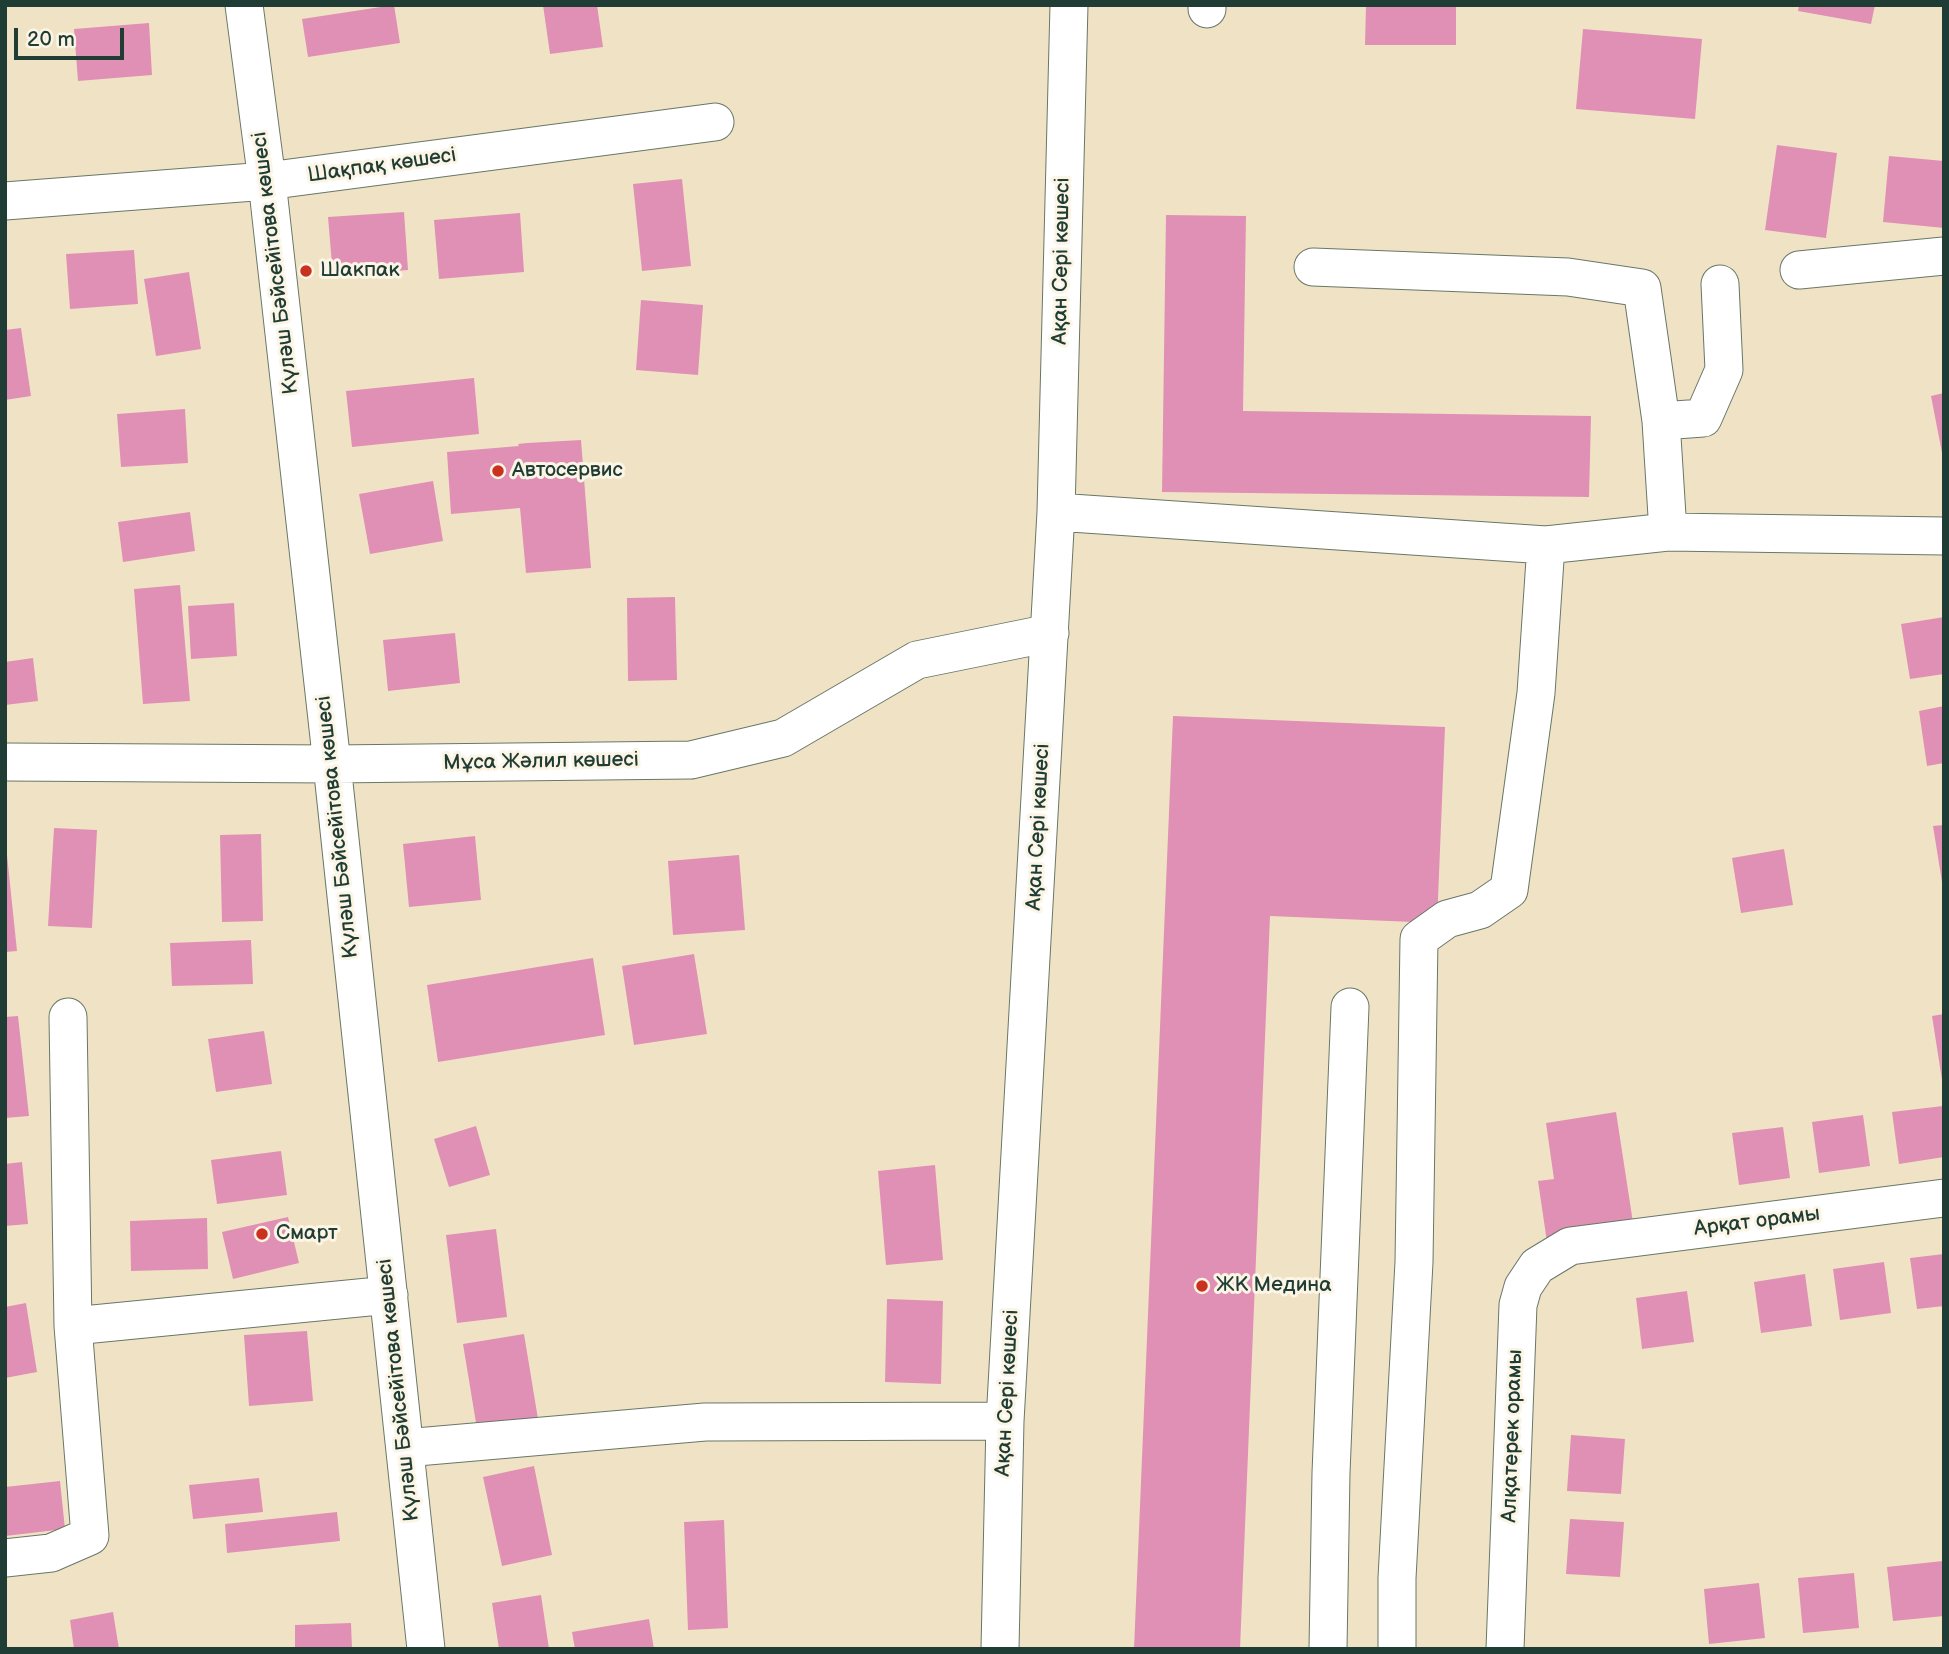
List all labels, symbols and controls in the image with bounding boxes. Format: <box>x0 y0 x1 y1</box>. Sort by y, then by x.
scale bar <box>18 14 128 58</box>
text: 20 m <box>27 27 75 52</box>
street label: Күләш Бәйсейітова көшесі <box>247 130 305 396</box>
street label: Шақпақ көшесі <box>306 143 458 189</box>
street label: Ақан Сері көшесі <box>1048 177 1076 345</box>
place label: Шакпак <box>320 258 400 284</box>
marker: Шакпак <box>298 263 314 279</box>
place label: Автосервис <box>512 458 623 484</box>
marker: Автосервис <box>490 463 506 479</box>
street label: Күләш Бәйсейітова көшесі <box>312 694 364 960</box>
street label: Ақан Сері көшесі <box>1022 743 1056 911</box>
street label: Мұса Жәлил көшесі <box>443 748 639 776</box>
street label: Арқат орамы <box>1693 1202 1821 1242</box>
place label: Смарт <box>276 1221 338 1247</box>
marker: Смарт <box>254 1226 270 1242</box>
street label: Күләш Бәйсейітова көшесі <box>373 1257 425 1523</box>
place label: ЖК Медина <box>1216 1273 1332 1299</box>
marker: ЖК Медина <box>1194 1278 1210 1294</box>
street label: Ақан Сері көшесі <box>991 1309 1025 1477</box>
street label: Алқатерек орамы <box>1497 1349 1529 1523</box>

